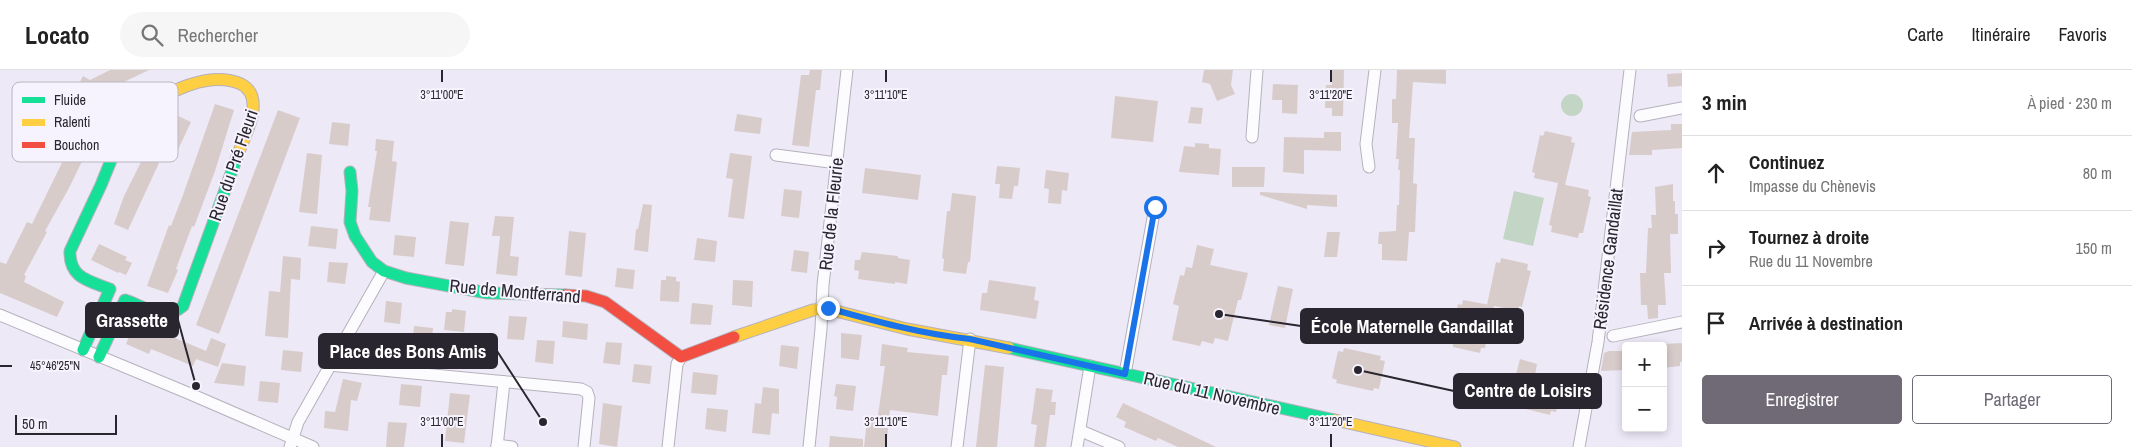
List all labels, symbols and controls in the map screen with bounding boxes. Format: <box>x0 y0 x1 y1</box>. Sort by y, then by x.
search box <box>120 12 470 57</box>
text: Locato <box>25 19 90 51</box>
icon: search <box>138 21 166 49</box>
text: Rechercher <box>178 22 258 48</box>
text: Carte <box>1907 22 1943 47</box>
text: Itinéraire <box>1971 22 2031 47</box>
text: Favoris <box>2059 22 2107 47</box>
legend <box>12 82 178 162</box>
text: 3°11'00"E <box>420 87 464 103</box>
text: 3°11'10"E <box>864 87 908 103</box>
text: 3°11'20"E <box>1309 87 1353 103</box>
text: 3 min <box>1702 88 1747 117</box>
text: Fluide <box>54 91 86 109</box>
text: À pied · 230 m <box>2027 92 2112 114</box>
street label: Rue du Pré Fleuri <box>202 106 264 224</box>
text: Ralenti <box>54 113 90 131</box>
text: Bouchon <box>54 136 99 154</box>
text: Continuez <box>1749 149 1824 175</box>
street label: Rue de la Fleurie <box>813 156 849 272</box>
icon: ahead <box>1702 159 1730 187</box>
text: 80 m <box>2083 162 2112 184</box>
text: Impasse du Chènevis <box>1749 175 1876 197</box>
street label: Résidence Gandaillat <box>1587 187 1629 331</box>
route start <box>1144 196 1167 219</box>
text: Tournez à droite <box>1749 224 1869 250</box>
icon: right <box>1702 234 1730 262</box>
text: 150 m <box>2076 237 2112 259</box>
text: Rue du 11 Novembre <box>1749 250 1873 272</box>
street label: Rue de Montferrand <box>449 273 581 309</box>
route end <box>817 297 840 320</box>
callout: Grassette <box>86 303 178 337</box>
text: Grassette <box>96 307 168 333</box>
callout: École Maternelle Gandaillat <box>1301 309 1523 343</box>
icon: arrive <box>1702 309 1730 337</box>
text: Arrivée à destination <box>1749 310 1903 336</box>
text: École Maternelle Gandaillat <box>1311 313 1513 339</box>
callout: Place des Bons Amis <box>319 334 497 368</box>
text: Place des Bons Amis <box>329 338 487 364</box>
map controls <box>1622 342 1667 432</box>
button: + <box>1622 342 1667 387</box>
text: 45°46'25"N <box>30 358 80 374</box>
street label: Rue du 11 Novembre <box>1141 365 1283 421</box>
callout: Centre de Loisirs <box>1454 374 1601 408</box>
button: Enregistrer <box>1702 375 1902 424</box>
button: Partager <box>1912 375 2112 424</box>
text: Centre de Loisirs <box>1464 377 1592 403</box>
button: − <box>1622 387 1667 432</box>
scale bar <box>15 412 118 435</box>
text: 3°11'00"E <box>420 414 464 430</box>
text: 3°11'10"E <box>864 414 908 430</box>
text: 3°11'20"E <box>1309 414 1353 430</box>
text: 50 m <box>22 415 48 433</box>

